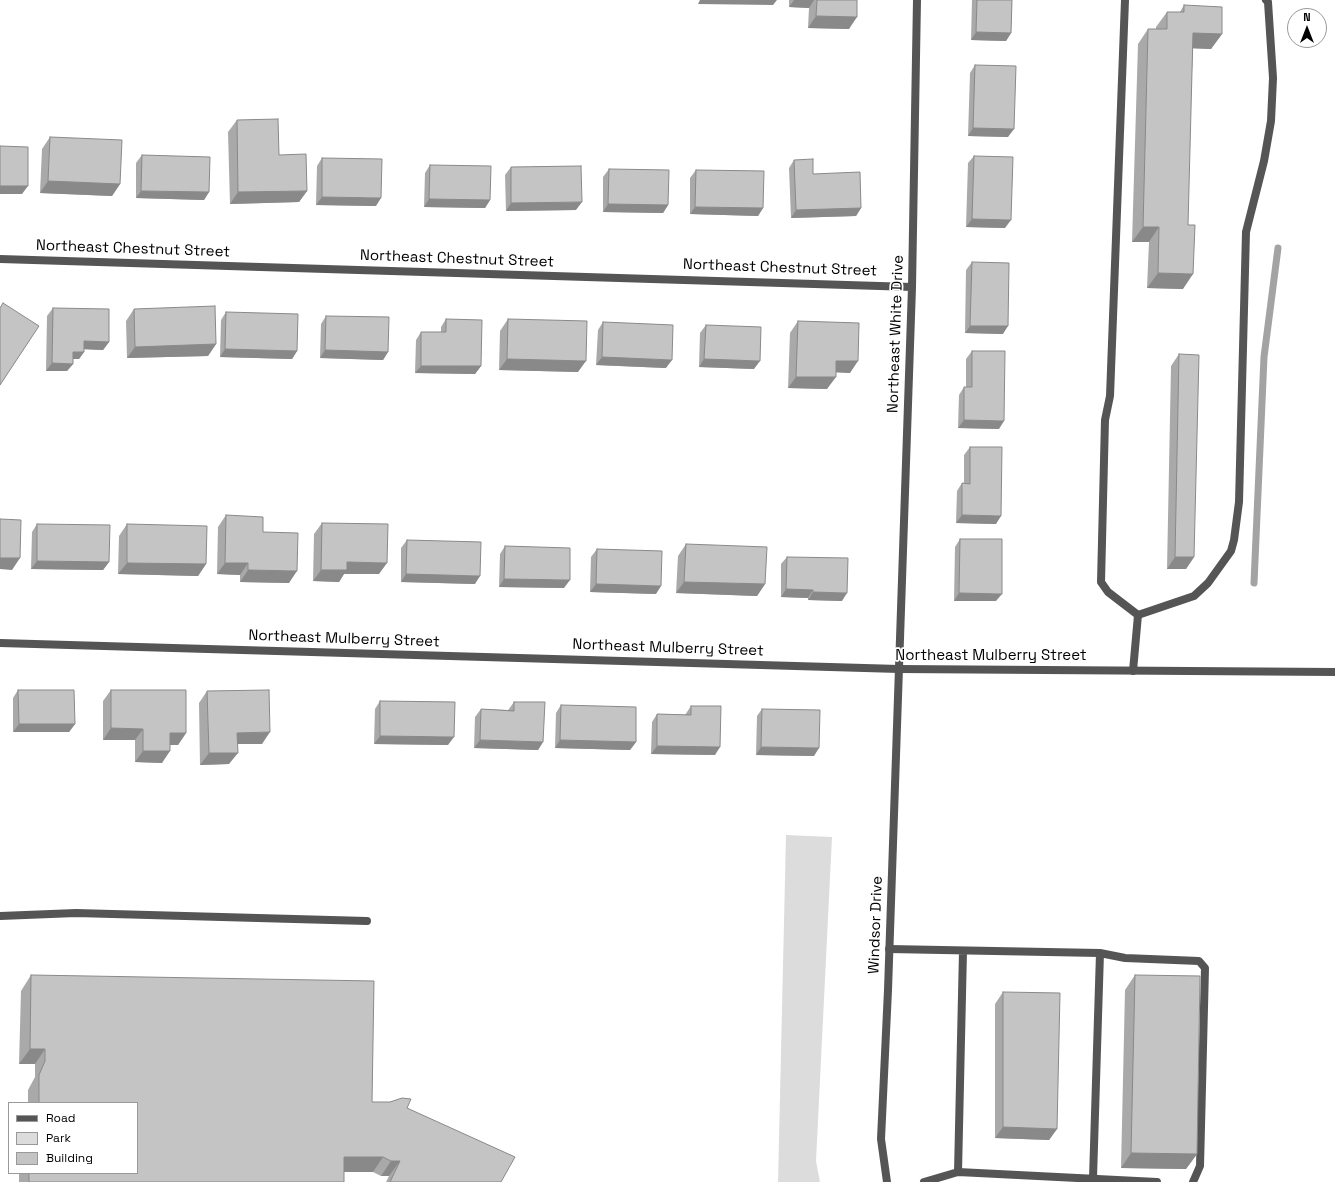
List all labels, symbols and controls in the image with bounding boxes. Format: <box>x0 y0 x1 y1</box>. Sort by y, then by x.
north arrow <box>1287 8 1327 48</box>
text: N <box>1303 10 1311 24</box>
street label: Northeast Chestnut Street <box>36 237 230 261</box>
street label: Northeast Chestnut Street <box>360 247 554 271</box>
street label: Northeast White Drive <box>884 255 908 413</box>
street label: Northeast Chestnut Street <box>683 256 877 280</box>
street label: Northeast Mulberry Street <box>248 627 440 651</box>
street label: Northeast Mulberry Street <box>572 636 764 660</box>
street label: Northeast Mulberry Street <box>895 647 1087 665</box>
street label: Windsor Drive <box>865 876 887 974</box>
legend <box>8 1102 138 1174</box>
text: Road <box>46 1110 75 1126</box>
text: Park <box>46 1130 71 1146</box>
text: Building <box>46 1150 93 1166</box>

